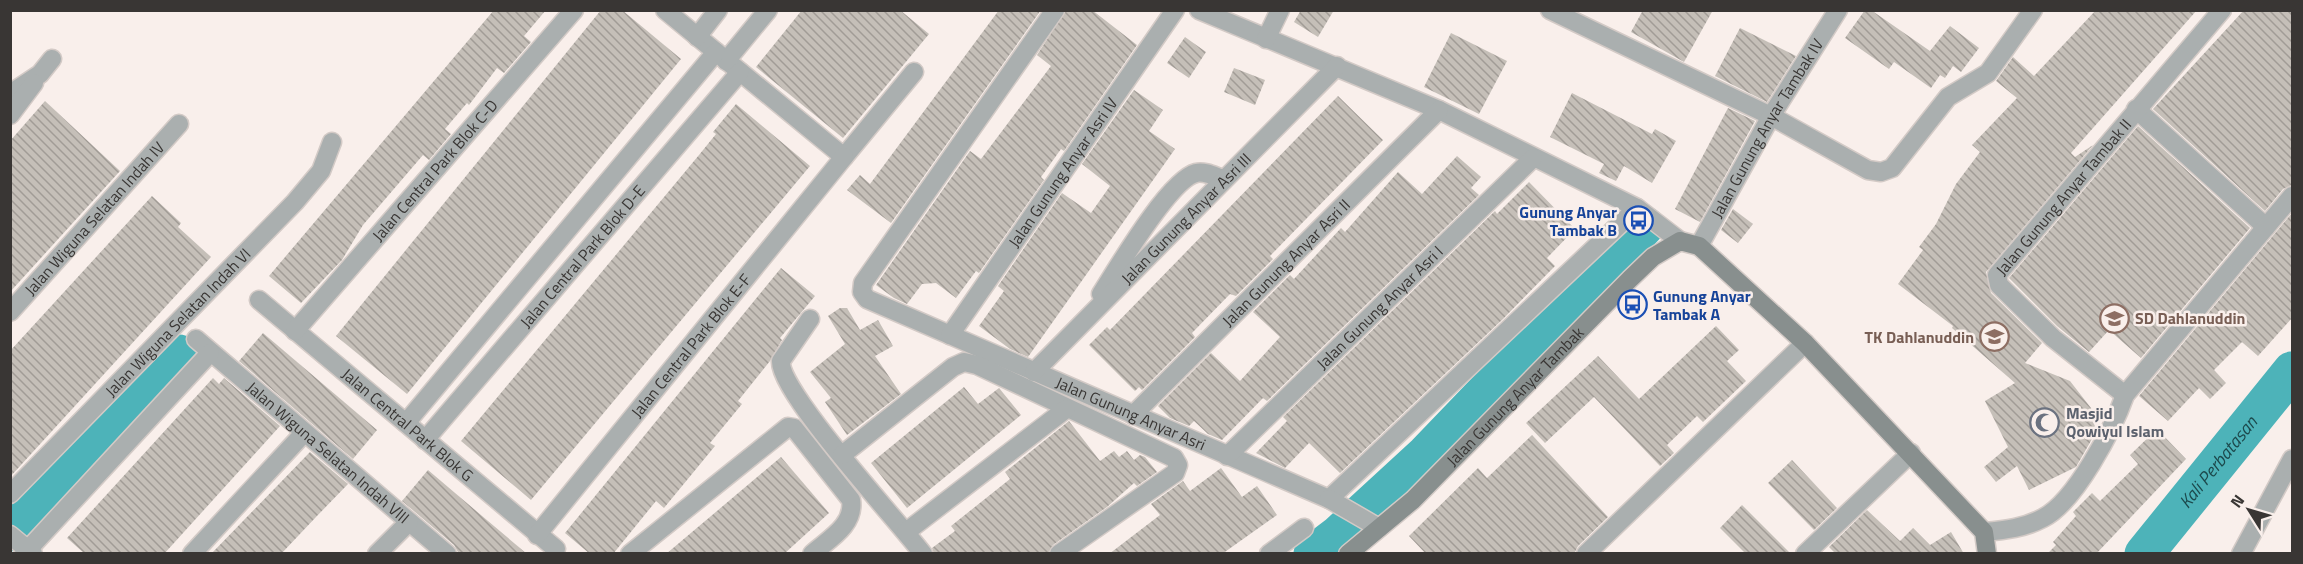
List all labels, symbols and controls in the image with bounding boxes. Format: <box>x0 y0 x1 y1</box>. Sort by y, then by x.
street label: Jalan Gunung Anyar Tambak IV <box>1705 34 1829 222</box>
street label: Jalan Gunung Anyar Asri IV <box>1002 92 1123 252</box>
street label: Jalan Central Park Blok C-D <box>366 94 503 246</box>
street label: Jalan Gunung Anyar Tambak II <box>1990 113 2137 281</box>
street label: Jalan Wiguna Selatan Indah IV <box>19 136 170 301</box>
street label: Jalan Gunung Anyar Asri III <box>1115 147 1257 290</box>
street label: Jalan Central Park Blok D-E <box>514 179 651 333</box>
street label: Jalan Gunung Anyar Asri II <box>1216 193 1356 332</box>
place label: Gunung Anyar Tambak B <box>1519 200 1617 242</box>
bus stop icon: Gunung Anyar Tambak B <box>1622 205 1654 237</box>
street label: Jalan Gunung Anyar Asri I <box>1311 240 1448 375</box>
street label: Jalan Wiguna Selatan Indah VI <box>99 242 256 402</box>
street label: Jalan Central Park Blok E-F <box>625 268 757 423</box>
place label: Gunung Anyar Tambak A <box>1653 284 1751 326</box>
bus stop icon: Gunung Anyar Tambak A <box>1616 289 1648 321</box>
school or university icon: SD Dahlanuddin <box>2098 302 2130 334</box>
place label: SD Dahlanuddin <box>2135 306 2245 330</box>
street label: Jalan Gunung Anyar Tambak <box>1441 321 1589 472</box>
school or university icon: TK Dahlanuddin <box>1979 321 2011 353</box>
place label: TK Dahlanuddin <box>1865 325 1974 349</box>
street label: Jalan Central Park Blok G <box>337 362 479 487</box>
street label: Jalan Gunung Anyar Asri <box>1052 370 1210 456</box>
street label: Jalan Wiguna Selatan Indah VIII <box>241 376 415 529</box>
place label: Masjid Qowiyul Islam <box>2066 401 2164 443</box>
mosque icon: Masjid Qowiyul Islam <box>2029 406 2061 438</box>
water label: Kali Perbatasan <box>2172 409 2264 514</box>
north arrow <box>2219 480 2279 540</box>
text: N <box>2224 489 2250 513</box>

